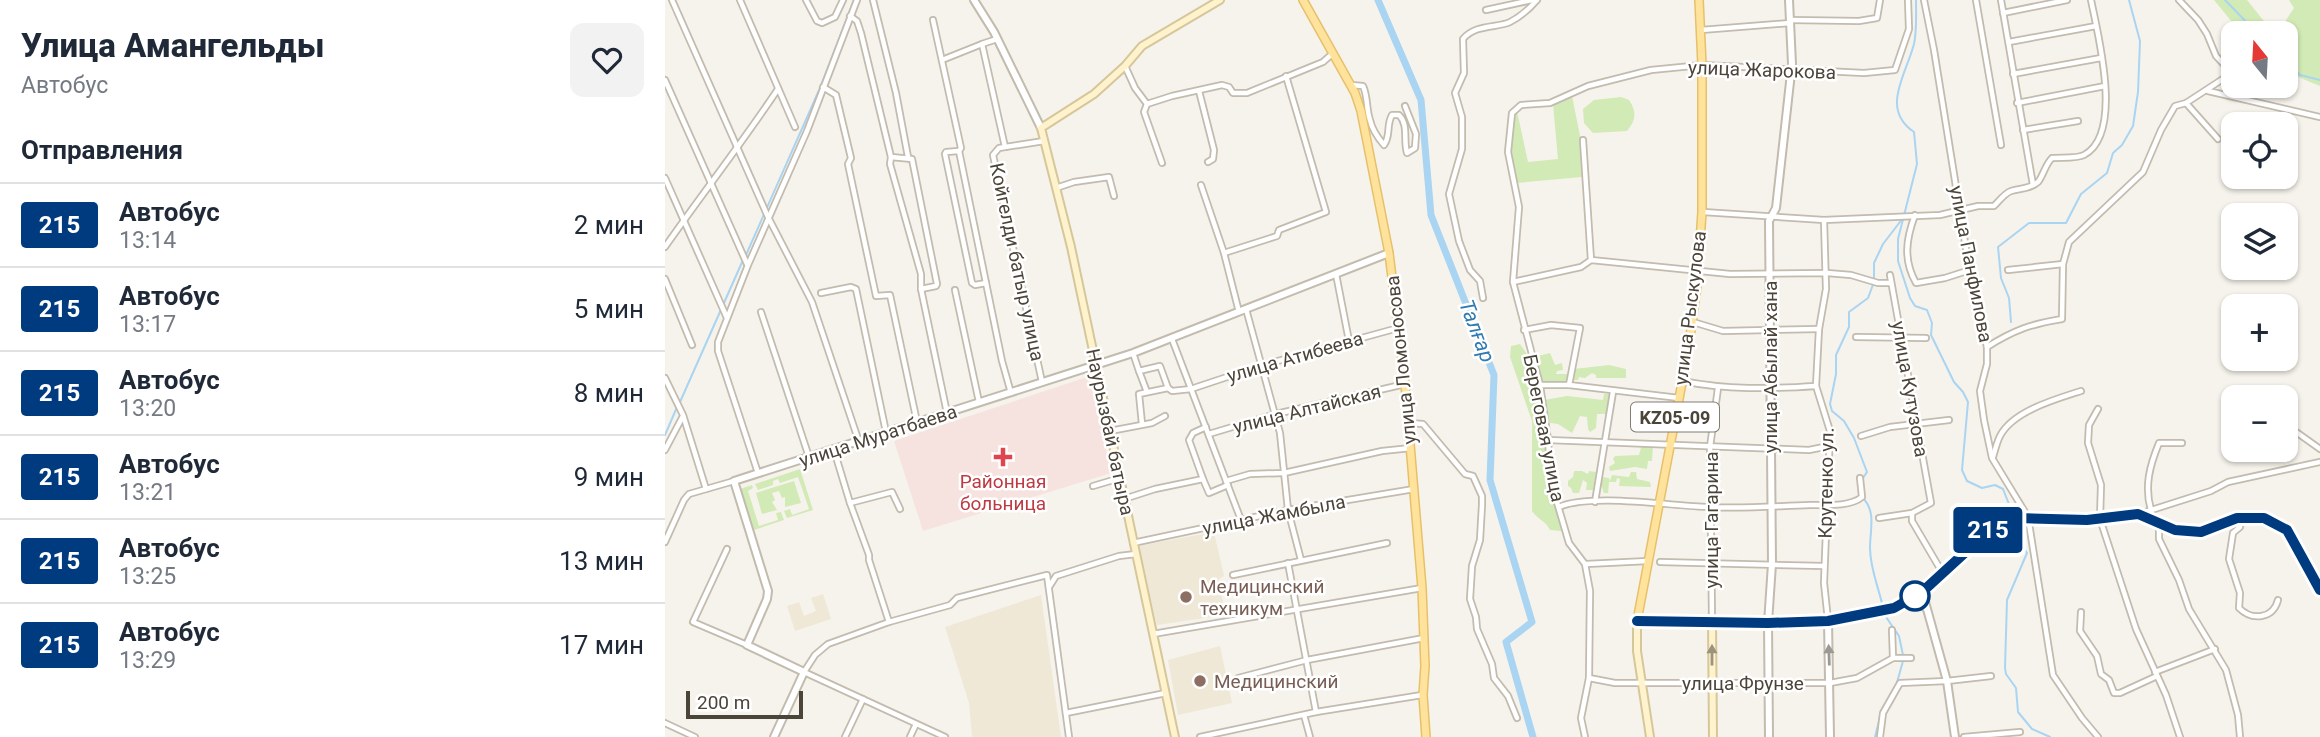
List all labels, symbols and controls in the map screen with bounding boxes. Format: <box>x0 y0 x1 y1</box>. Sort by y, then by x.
north arrow <box>2221 21 2298 98</box>
map controls <box>2221 21 2298 462</box>
button: heart <box>570 23 644 97</box>
text: Улица Амангельды <box>21 26 324 65</box>
street label: улица Жарокова <box>1688 56 1836 84</box>
text: Автобус <box>21 72 108 99</box>
button: locate <box>2221 112 2298 189</box>
text: Отправления <box>21 135 183 165</box>
street label: Койгелди батыр улица <box>985 161 1049 363</box>
street label: улица Панфилова <box>1944 184 1998 344</box>
text: Автобус <box>119 197 220 227</box>
button: layers <box>2221 203 2298 280</box>
text: 2 мин <box>574 210 644 240</box>
text: 215 <box>39 211 80 239</box>
text: 13:14 <box>119 227 176 254</box>
street label: улица Рыскулова <box>1669 229 1711 387</box>
street label: улица Ломоносова <box>1381 274 1421 446</box>
text: Автобус <box>119 281 220 311</box>
street label: улица Абылай хана <box>1759 281 1782 453</box>
text: 5 мин <box>574 294 644 324</box>
button: + <box>2221 294 2298 371</box>
text: 215 <box>39 295 80 323</box>
water label: Талғар <box>1454 296 1500 366</box>
text: 13:17 <box>119 311 176 338</box>
street label: улица Кутузова <box>1887 319 1933 459</box>
street label: улица Атибеева <box>1224 327 1366 387</box>
street label: Наурызбай батыра <box>1081 346 1139 518</box>
street label: Береговая улица <box>1518 352 1570 504</box>
text: Автобус <box>119 365 220 395</box>
text: 8 мин <box>574 378 644 408</box>
text: 215 <box>39 379 80 407</box>
street label: улица Алтайская <box>1231 379 1383 439</box>
button: − <box>2221 385 2298 462</box>
text: 13:20 <box>119 395 176 422</box>
street label: улица Муратбаева <box>796 400 960 472</box>
road number: KZ05-09 <box>1631 402 1719 432</box>
street label: Крутенко ул. <box>1814 427 1838 539</box>
marker: Районная больница <box>993 447 1013 467</box>
text: Автобус <box>119 449 220 479</box>
street label: улица Гагарина <box>1700 451 1723 589</box>
text: 9 мин <box>574 462 644 492</box>
text: 215 <box>39 463 80 491</box>
place label: Районная больница <box>960 470 1046 515</box>
text: 13:21 <box>119 479 176 506</box>
street label: улица Жамбыла <box>1201 490 1347 540</box>
line badge: 215 <box>1948 507 2028 553</box>
text: 215 <box>1967 516 2009 544</box>
text: Автобус <box>119 533 220 563</box>
text: 13 мин <box>559 546 644 576</box>
text: 215 <box>39 547 80 575</box>
text: 13:25 <box>119 563 176 590</box>
place label: Медицинский техникум <box>1200 575 1324 620</box>
unlabelled marker <box>1900 581 1930 611</box>
marker: Медицинский техникум <box>1178 589 1194 605</box>
text: Автобус <box>119 617 220 647</box>
text: 17 мин <box>559 630 644 660</box>
text: 215 <box>39 631 80 659</box>
one-way arrow <box>1706 643 1718 665</box>
one-way arrow <box>1824 643 1835 665</box>
text: 13:29 <box>119 647 176 674</box>
place label: Медицинский <box>1214 670 1338 693</box>
street label: улица Фрунзе <box>1682 672 1804 695</box>
marker: Медицинский <box>1192 673 1208 689</box>
scale bar <box>686 688 803 720</box>
text: 200 m <box>697 691 750 714</box>

